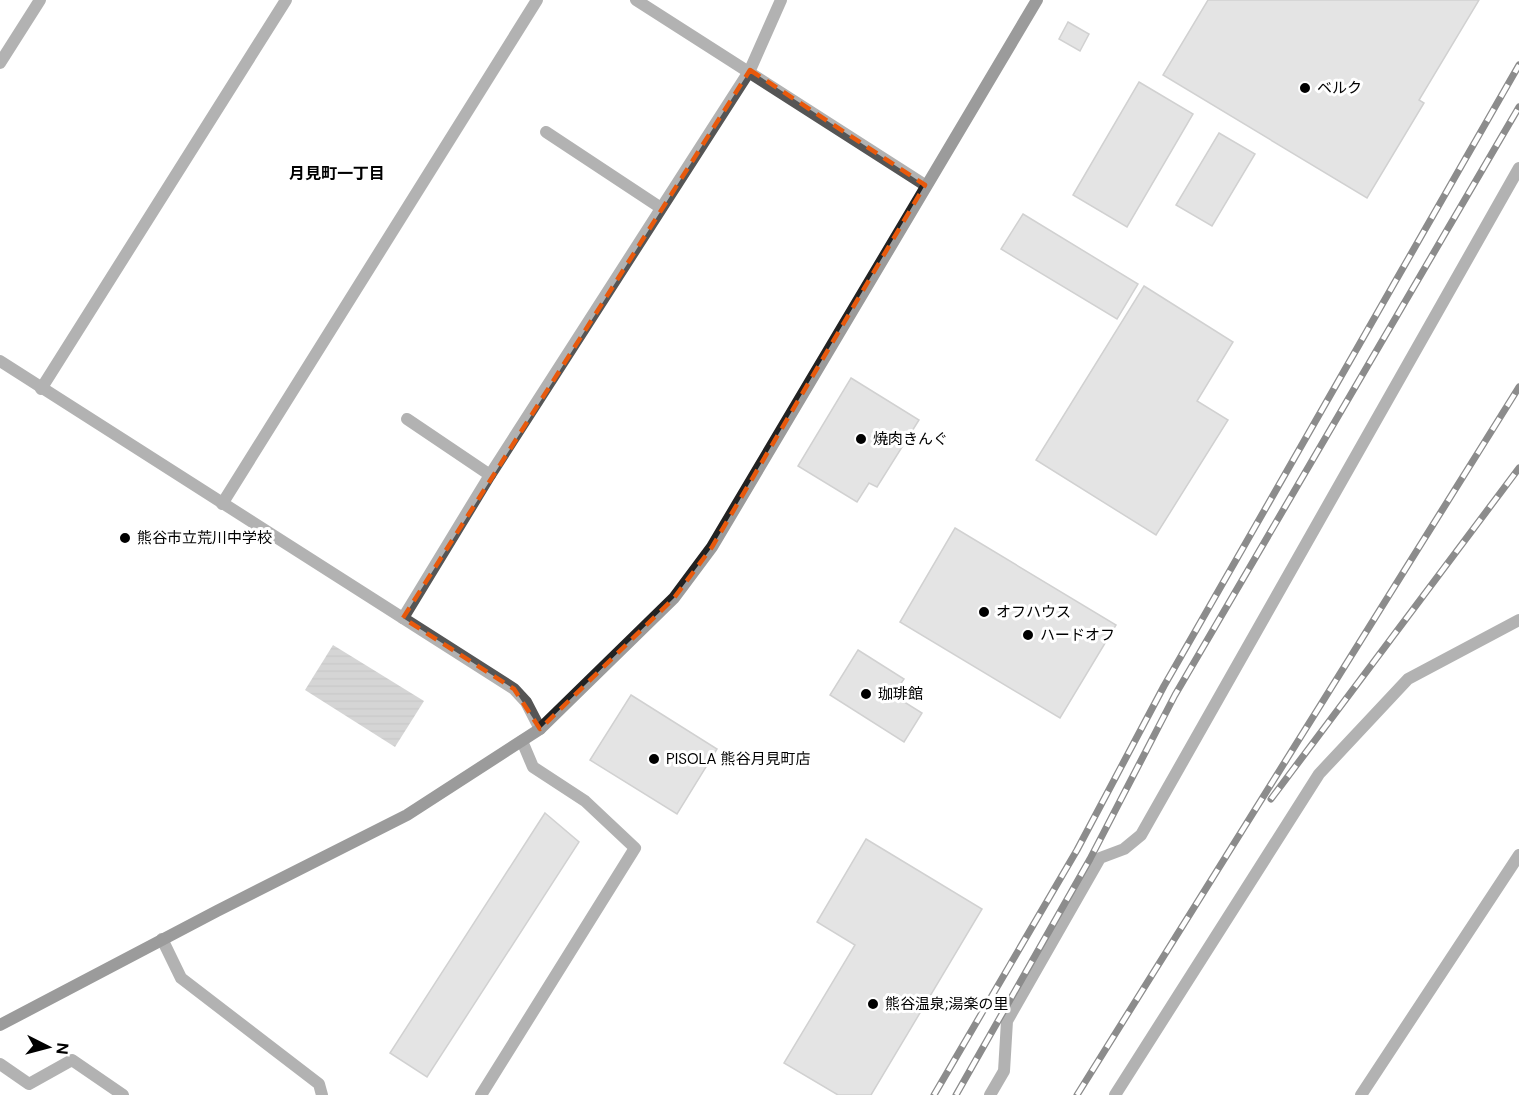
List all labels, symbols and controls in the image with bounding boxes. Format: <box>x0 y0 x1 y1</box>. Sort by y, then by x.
place label: ベルク <box>1317 78 1362 98</box>
marker: ベルク <box>1298 81 1312 95</box>
district label: 月見町一丁目 <box>289 163 385 184</box>
place label: 焼肉きんぐ <box>873 429 948 449</box>
marker: 焼肉きんぐ <box>854 432 868 446</box>
place label: 熊谷市立荒川中学校 <box>137 528 272 548</box>
marker: 熊谷市立荒川中学校 <box>118 531 132 545</box>
place label: オフハウス <box>996 602 1071 622</box>
marker: オフハウス <box>977 605 991 619</box>
place label: ハードオフ <box>1040 625 1115 645</box>
marker: ハードオフ <box>1021 628 1035 642</box>
place label: 珈琲館 <box>878 684 923 704</box>
marker: 珈琲館 <box>859 687 873 701</box>
place label: PISOLA 熊谷月見町店 <box>666 749 810 769</box>
marker: PISOLA 熊谷月見町店 <box>647 752 661 766</box>
place label: 熊谷温泉;湯楽の里 <box>885 994 1008 1014</box>
marker: 熊谷温泉;湯楽の里 <box>866 997 880 1011</box>
north arrow <box>18 1017 78 1077</box>
text: N <box>51 1042 73 1055</box>

